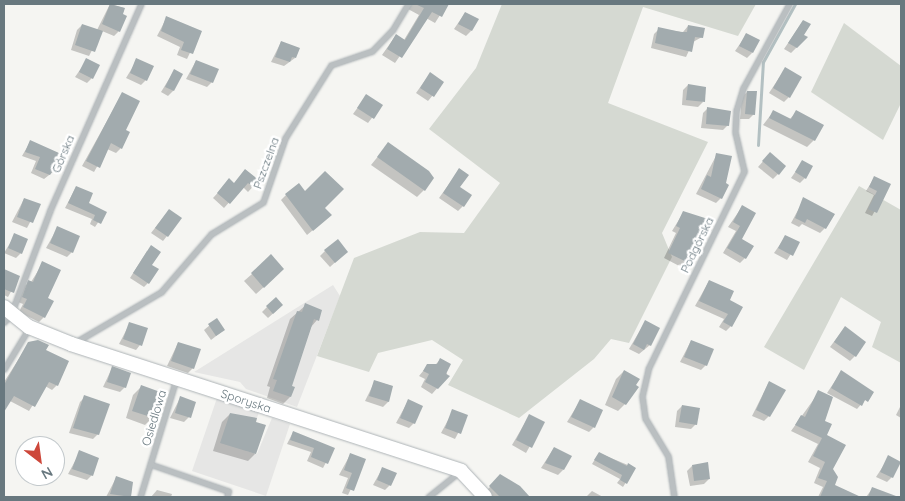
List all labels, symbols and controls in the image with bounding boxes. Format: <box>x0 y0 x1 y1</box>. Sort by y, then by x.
street label: Górska <box>49 133 77 175</box>
street label: Pszczelna <box>250 135 282 191</box>
street label: Podgórska <box>677 215 717 275</box>
street label: Sporyska <box>219 386 273 416</box>
street label: Osiedlowa <box>139 388 169 448</box>
north arrow <box>15 436 65 486</box>
text: N <box>38 463 56 483</box>

